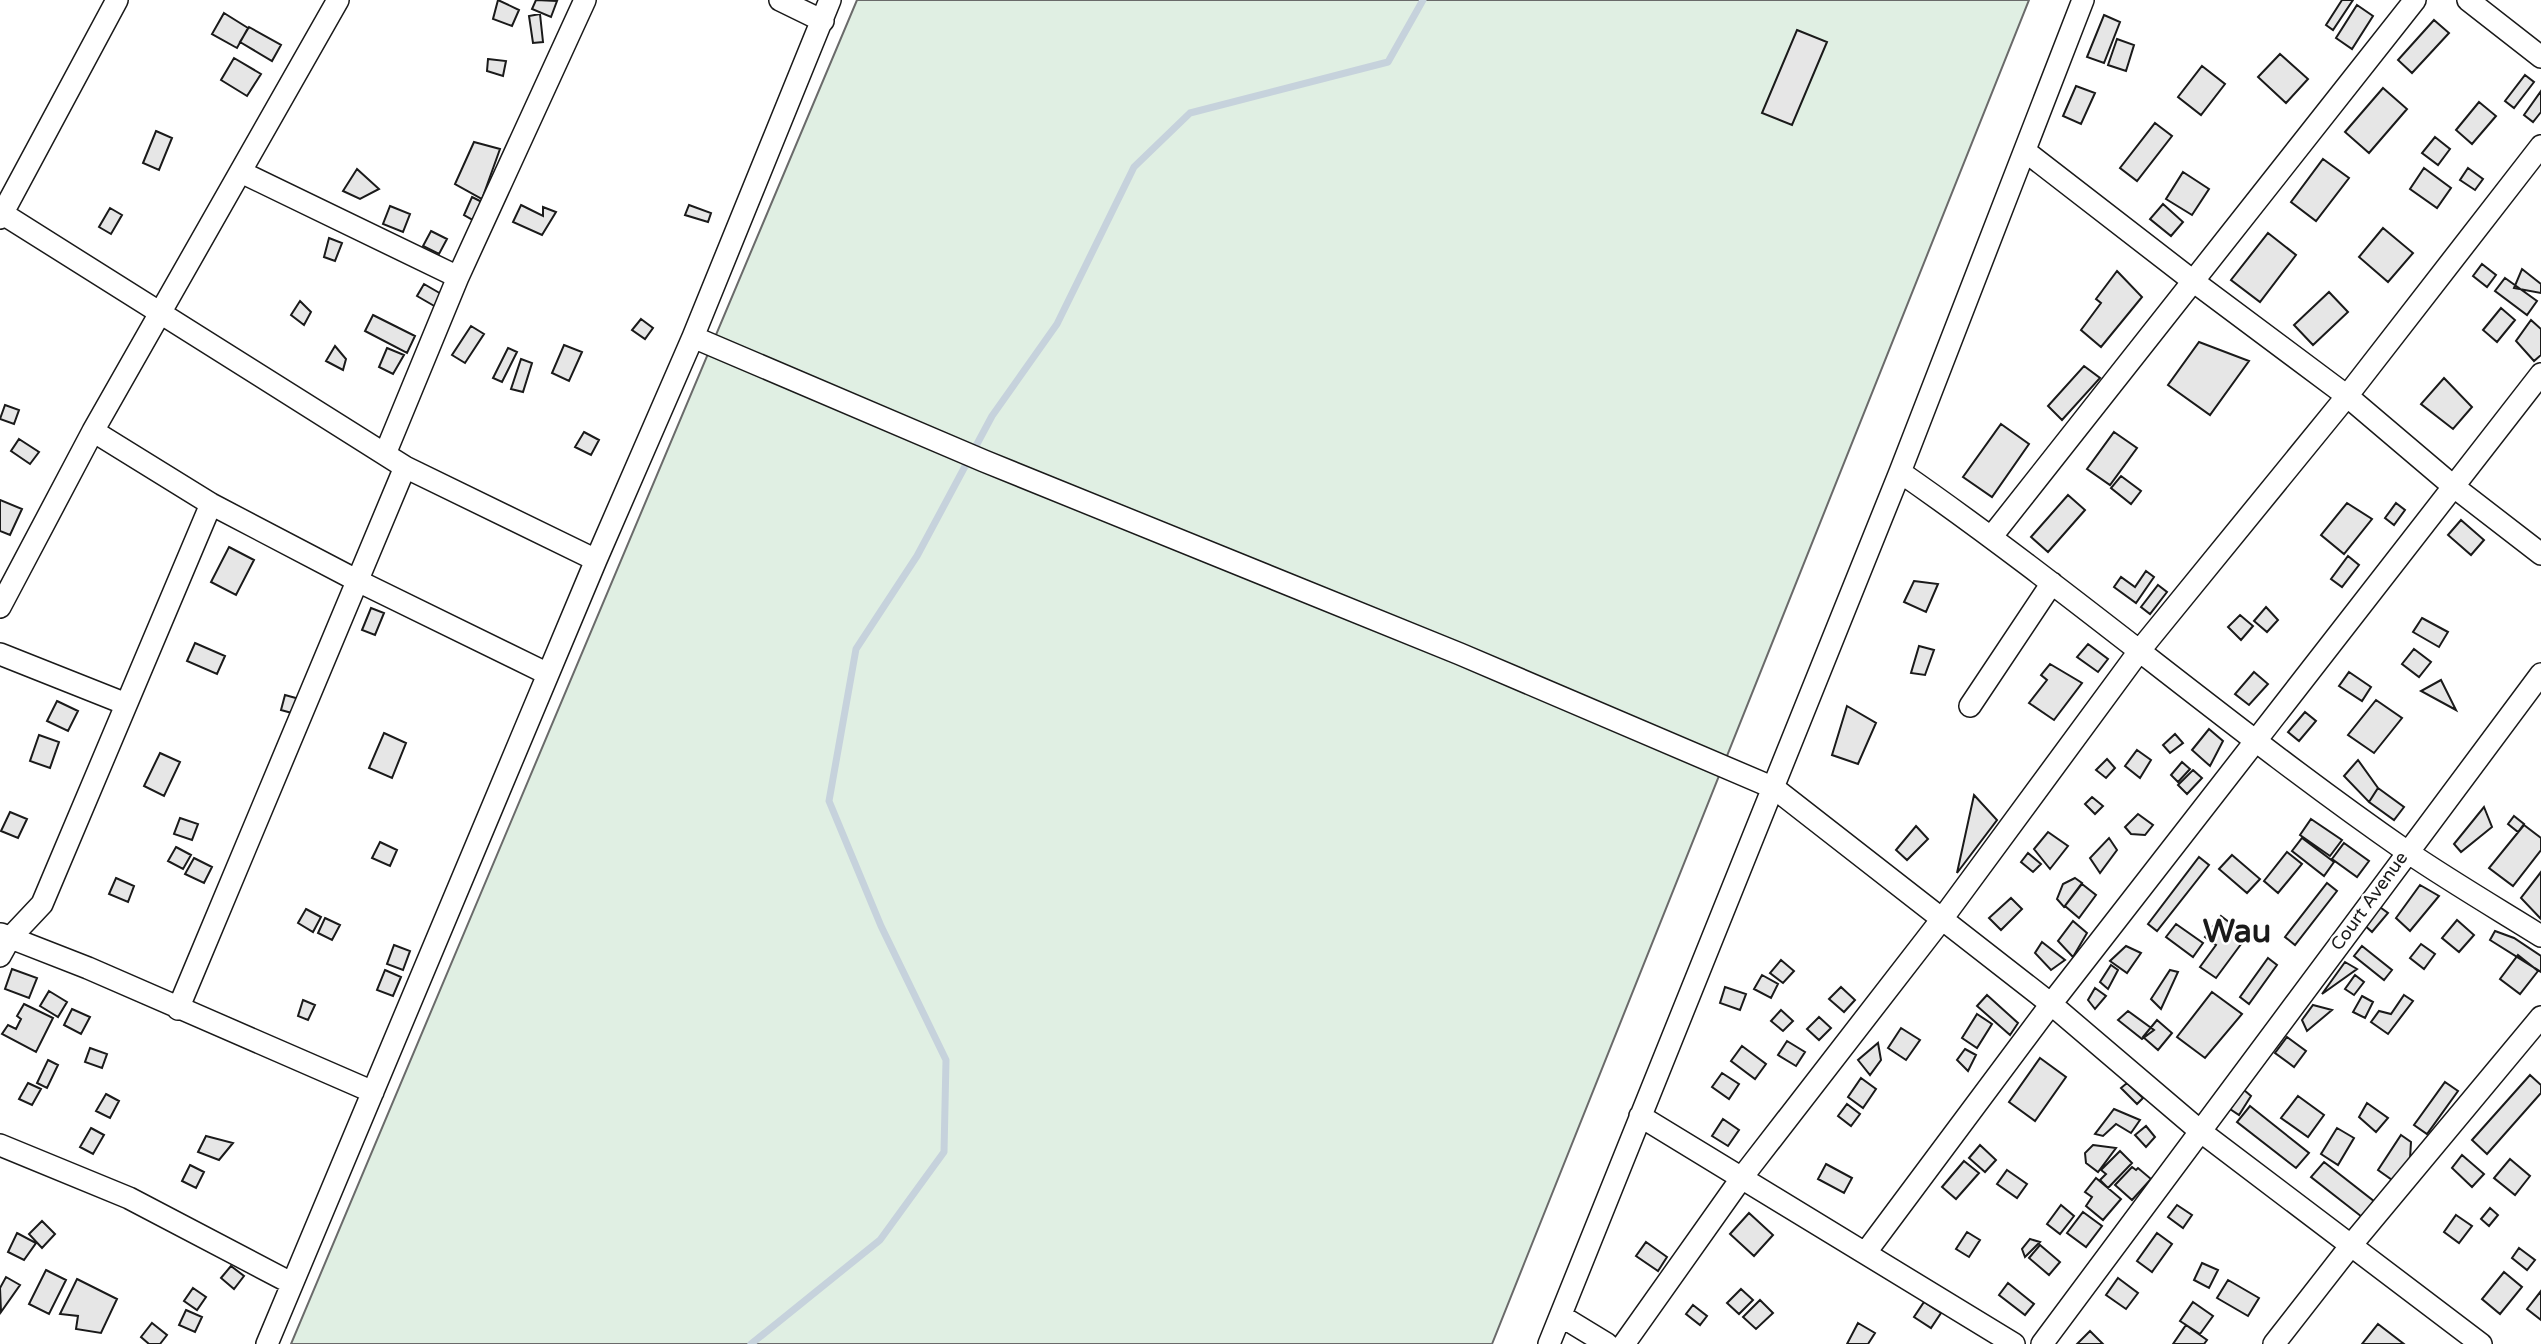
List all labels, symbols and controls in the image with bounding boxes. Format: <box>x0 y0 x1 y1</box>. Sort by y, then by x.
street label: Court Avenue <box>2326 847 2412 955</box>
district label: Wau <box>2203 913 2271 951</box>

